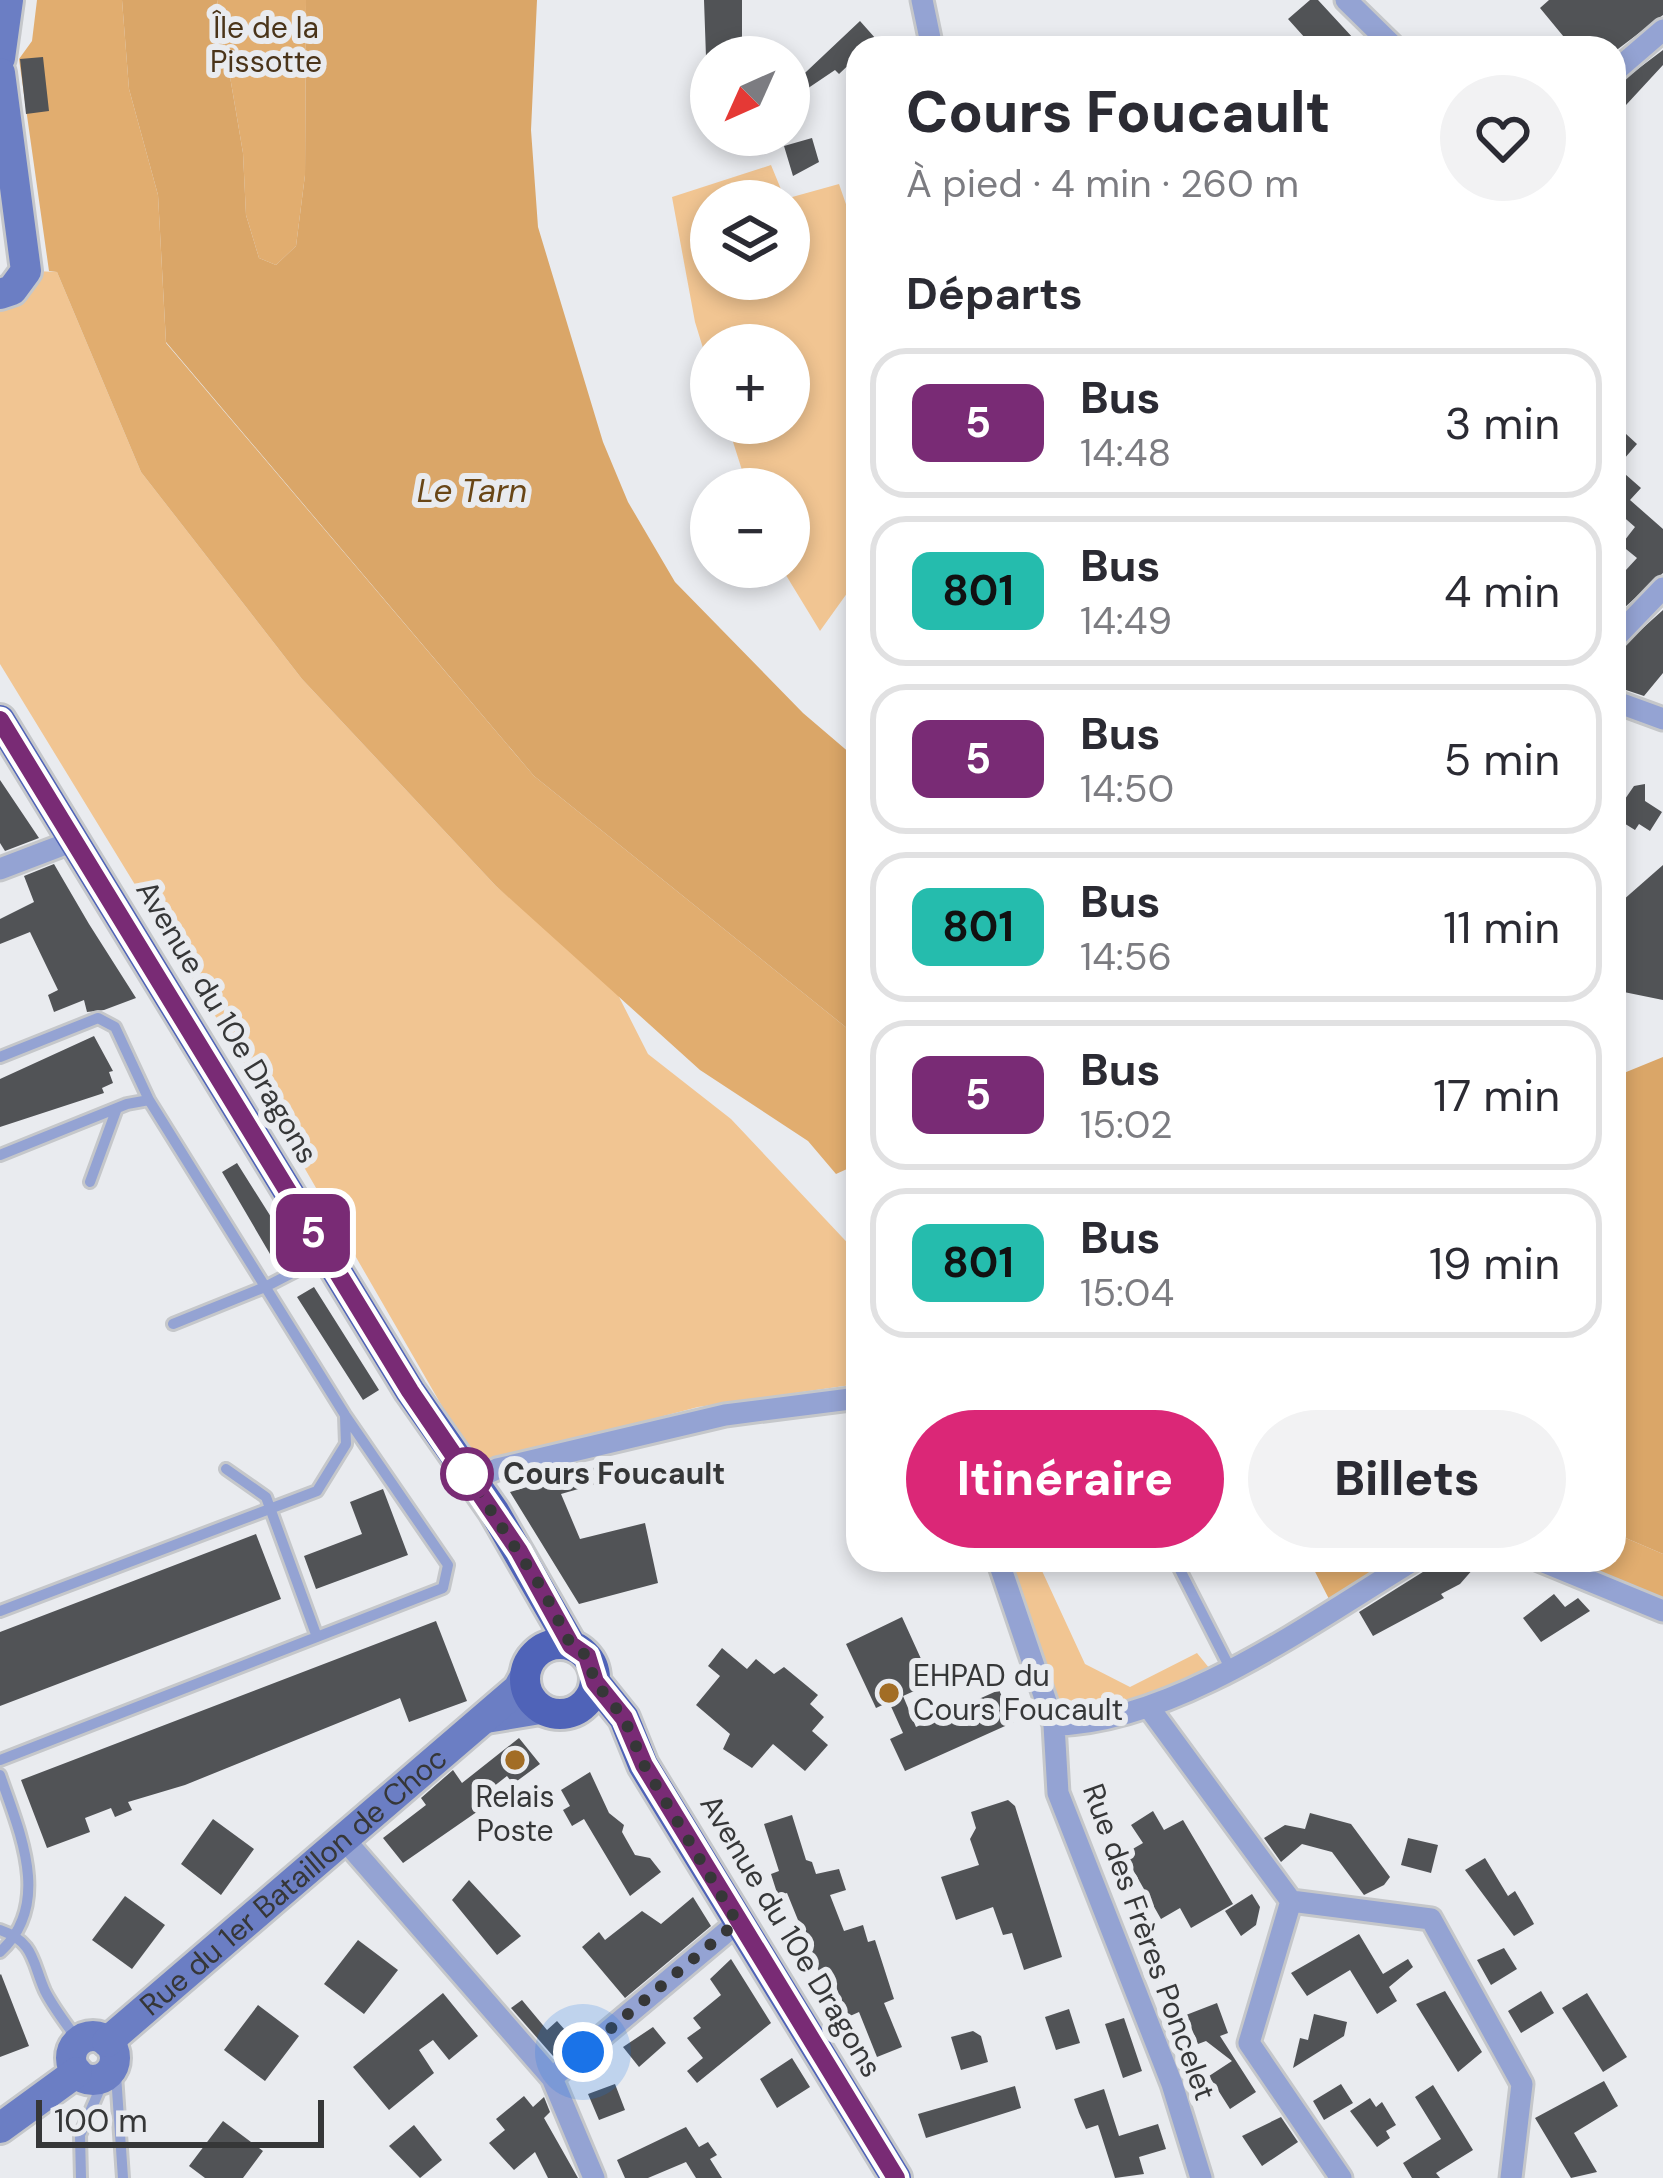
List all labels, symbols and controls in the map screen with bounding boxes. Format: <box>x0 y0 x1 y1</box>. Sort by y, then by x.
park label: Île de la Pissotte <box>210 8 322 81</box>
north arrow <box>690 36 810 156</box>
map controls <box>690 36 810 588</box>
text: Cours Foucault <box>906 75 1330 150</box>
button: heart <box>1440 75 1566 201</box>
text: À pied · 4 min · 260 m <box>906 158 1299 209</box>
button: layers <box>690 180 810 300</box>
text: Départs <box>906 264 1083 323</box>
button: + <box>690 324 810 444</box>
text: Bus <box>1080 368 1160 427</box>
text: 3 min <box>1445 394 1560 453</box>
text: 5 <box>965 395 991 450</box>
text: 14:48 <box>1080 427 1171 478</box>
button: − <box>690 468 810 588</box>
water label: Le Tarn <box>417 469 527 512</box>
text: Bus <box>1080 536 1160 595</box>
text: 4 min <box>1444 562 1560 621</box>
text: 801 <box>942 563 1014 618</box>
text: 14:49 <box>1080 595 1172 646</box>
text: Bus <box>1080 704 1160 763</box>
text: 5 min <box>1444 730 1560 789</box>
text: 5 <box>965 731 991 786</box>
text: 14:50 <box>1080 763 1174 814</box>
text: Bus <box>1080 872 1160 931</box>
street label: Avenue du 10e Dragons <box>128 873 327 1170</box>
text: 11 min <box>1443 898 1560 957</box>
text: 801 <box>942 899 1014 954</box>
text: 14:56 <box>1080 931 1172 982</box>
text: Bus <box>1080 1040 1160 1099</box>
text: 17 min <box>1433 1066 1560 1125</box>
text: 5 <box>965 1067 991 1122</box>
text: 15:02 <box>1080 1099 1173 1150</box>
line badge: 5 <box>274 1194 352 1272</box>
text: 5 <box>300 1205 326 1260</box>
text: Bus <box>1080 1208 1160 1267</box>
text: 19 min <box>1429 1234 1560 1293</box>
text: 801 <box>942 1235 1014 1290</box>
text: 15:04 <box>1080 1267 1174 1318</box>
button: Itinéraire <box>906 1410 1224 1548</box>
button: Billets <box>1248 1410 1566 1548</box>
marker: Cours Foucault <box>442 1449 492 1499</box>
place label: Cours Foucault <box>503 1454 725 1493</box>
place label: EHPAD du Cours Foucault <box>913 1656 1123 1729</box>
marker: EHPAD du Cours Foucault <box>876 1680 902 1706</box>
street label: Rue du 1er Bataillon de Choc <box>132 1739 455 2024</box>
marker: Relais Poste <box>502 1747 528 1773</box>
place label: Relais Poste <box>475 1777 555 1850</box>
street label: Rue des Frères Poncelet <box>1074 1778 1225 2105</box>
street label: Avenue du 10e Dragons <box>692 1787 891 2084</box>
your location <box>553 2022 613 2082</box>
scale bar <box>36 2094 324 2147</box>
text: 100 m <box>54 2099 148 2142</box>

